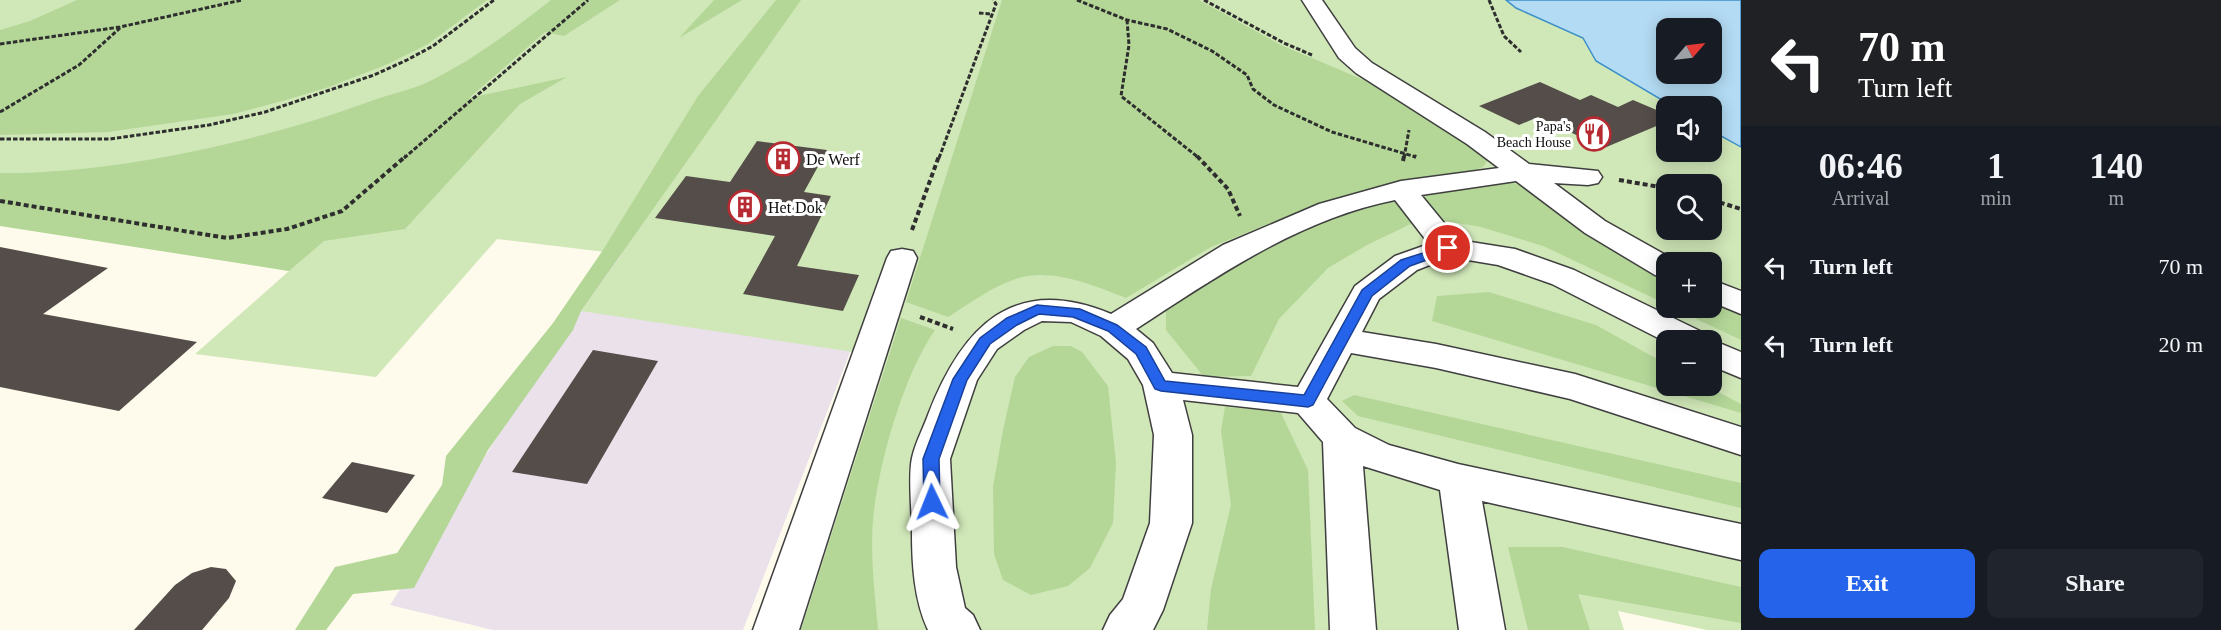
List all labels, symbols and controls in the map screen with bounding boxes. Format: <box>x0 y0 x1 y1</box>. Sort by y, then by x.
north arrow <box>1656 18 1722 84</box>
map controls <box>1656 18 1722 396</box>
icon: left <box>1759 24 1837 102</box>
text: 70 m <box>1858 24 1946 70</box>
text: Turn left <box>1858 73 1952 103</box>
button: sound <box>1656 96 1722 162</box>
restaurant icon: Papa's Beach House <box>1576 116 1612 152</box>
place label: Papa's Beach House <box>1497 119 1571 150</box>
building icon: De Werf <box>765 141 801 177</box>
text: 06:46 <box>1819 146 1903 186</box>
text: 1 <box>1987 146 2005 186</box>
text: 140 <box>2089 146 2143 186</box>
place label: De Werf <box>806 151 861 168</box>
button: search <box>1656 174 1722 240</box>
text: Arrival <box>1832 187 1890 209</box>
text: min <box>1980 187 2012 209</box>
text: m <box>2109 187 2124 209</box>
building icon: Het Dok <box>727 189 763 225</box>
place label: Het Dok <box>768 199 823 216</box>
pin <box>1422 222 1473 273</box>
icon: arrive <box>1431 231 1464 264</box>
icon: left <box>1759 251 1792 284</box>
button: + <box>1656 252 1722 318</box>
text: Turn left <box>1810 254 1893 279</box>
text: 70 m <box>2158 254 2203 279</box>
icon: left <box>1759 329 1792 362</box>
button: − <box>1656 330 1722 396</box>
text: Turn left <box>1810 332 1893 357</box>
text: 20 m <box>2158 332 2203 357</box>
position arrow <box>900 470 964 534</box>
button: Exit <box>1759 549 1975 618</box>
button: Share <box>1987 549 2203 618</box>

